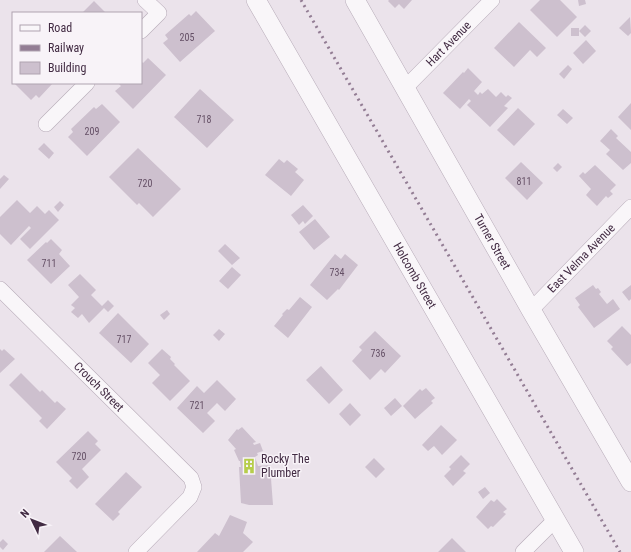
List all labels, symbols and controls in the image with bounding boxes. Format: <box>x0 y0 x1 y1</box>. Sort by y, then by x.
legend <box>12 12 142 84</box>
street label: Hart Avenue <box>423 18 474 69</box>
text: Road <box>48 21 72 35</box>
house number: 205 <box>180 32 194 43</box>
text: Railway <box>48 41 84 55</box>
text: Building <box>48 61 86 75</box>
house number: 718 <box>197 114 211 125</box>
house number: 209 <box>85 126 99 137</box>
house number: 811 <box>517 176 531 187</box>
house number: 720 <box>138 178 152 189</box>
street label: Turner Street <box>471 212 514 272</box>
street label: East Velma Avenue <box>545 221 618 296</box>
street label: Holcomb Street <box>390 240 439 311</box>
house number: 711 <box>42 258 56 269</box>
house number: 734 <box>330 267 344 278</box>
house number: 717 <box>117 334 131 345</box>
house number: 736 <box>371 348 385 359</box>
street label: Crouch Street <box>71 359 127 415</box>
house number: 721 <box>190 400 204 411</box>
house number: 720 <box>72 451 86 462</box>
place label: Rocky The Plumber <box>261 452 310 480</box>
building icon: Rocky The Plumber <box>240 457 258 475</box>
north arrow <box>12 500 52 540</box>
text: N <box>18 506 32 520</box>

